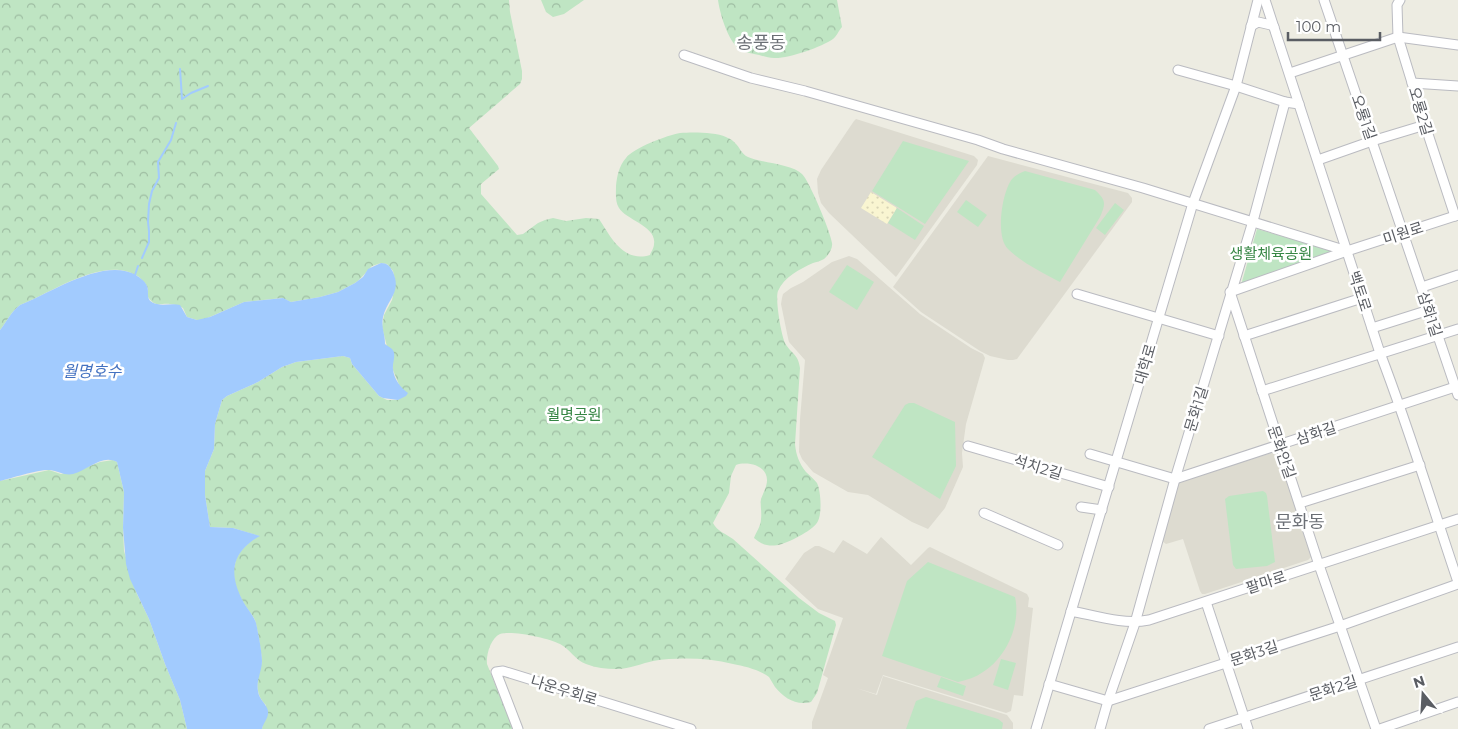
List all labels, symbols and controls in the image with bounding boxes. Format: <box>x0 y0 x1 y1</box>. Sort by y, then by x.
scale bar <box>1288 10 1380 42</box>
text: 100 m <box>1296 17 1341 36</box>
district label: 송풍동 <box>736 32 786 54</box>
street label: 오룡2길 <box>1405 84 1437 138</box>
street label: 오룡1길 <box>1347 92 1381 142</box>
street label: 미원로 <box>1380 218 1426 248</box>
park label: 생활체육공원 <box>1230 244 1312 263</box>
street label: 백토로 <box>1345 268 1375 314</box>
street label: 삼화1길 <box>1414 289 1446 339</box>
street label: 대학로 <box>1130 341 1160 387</box>
water label: 월명호수 <box>63 362 123 381</box>
street label: 문화1길 <box>1180 384 1212 434</box>
park label: 월명공원 <box>546 405 602 424</box>
street label: 삼화길 <box>1293 418 1339 448</box>
street label: 문화안길 <box>1264 423 1300 481</box>
street label: 석치2길 <box>1011 451 1065 483</box>
district label: 문화동 <box>1275 511 1325 533</box>
street label: 팔마로 <box>1243 567 1289 597</box>
street label: 문화3길 <box>1227 636 1281 670</box>
north arrow <box>1398 669 1448 719</box>
street label: 나운우회로 <box>528 671 600 709</box>
street label: 문화2길 <box>1306 671 1360 705</box>
text: N <box>1411 671 1427 692</box>

